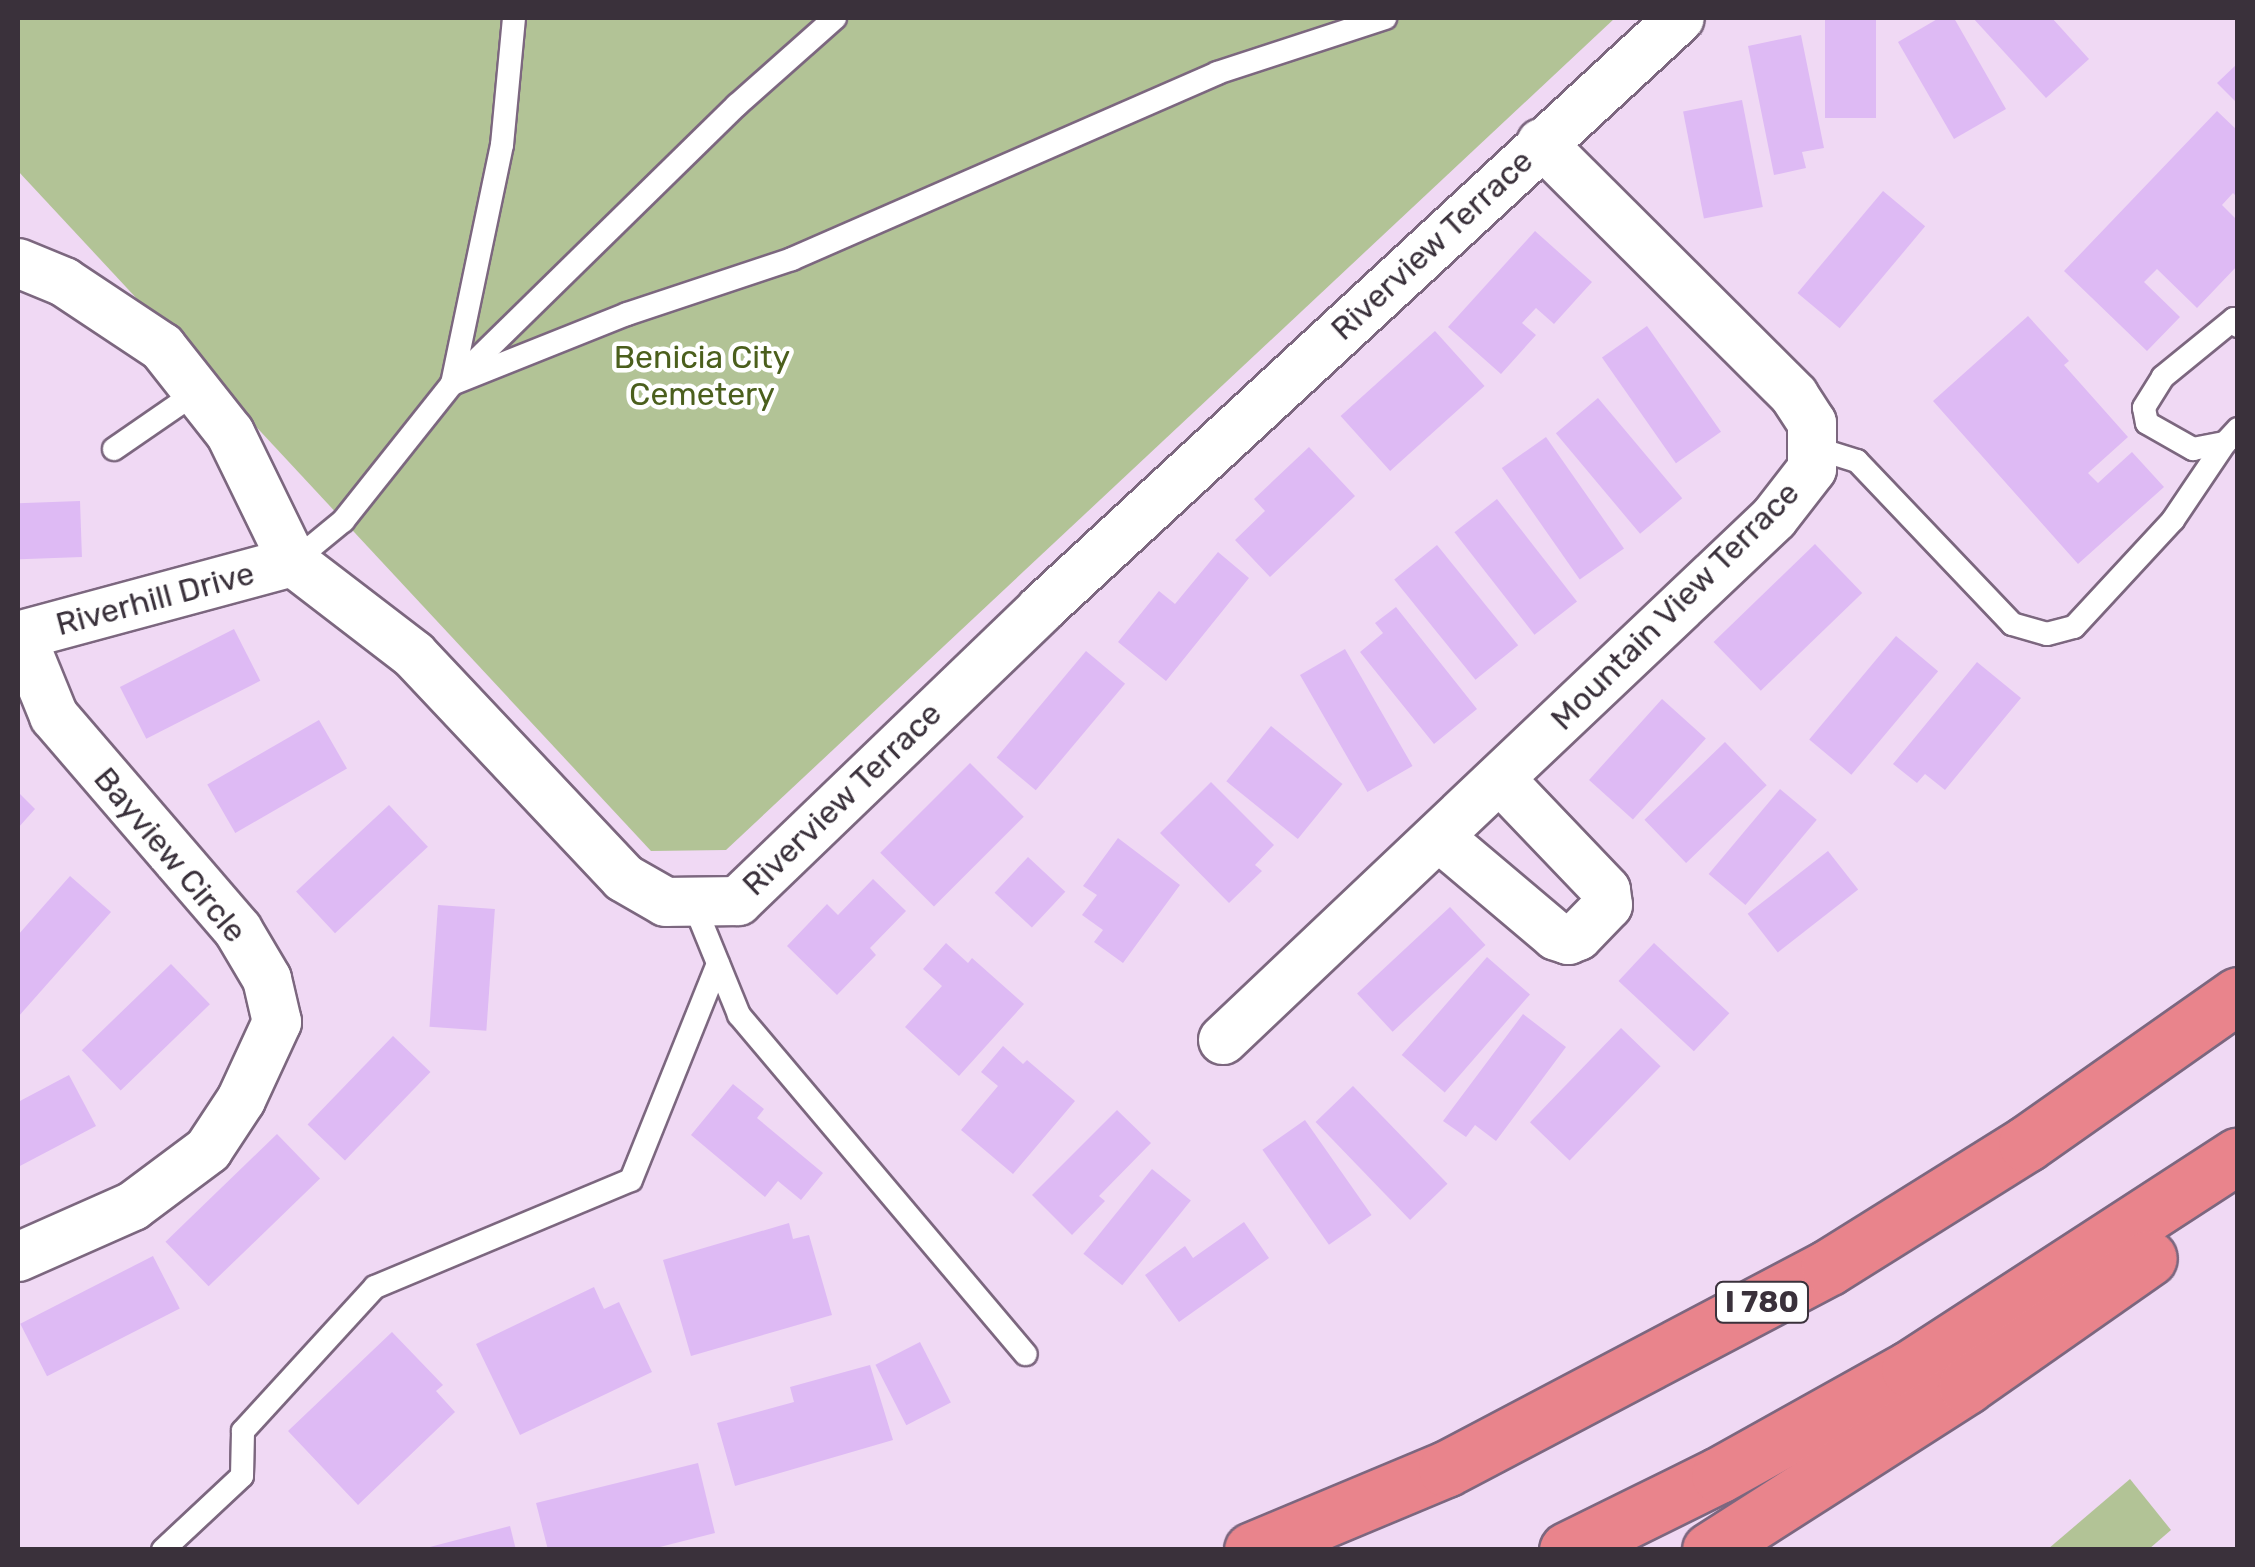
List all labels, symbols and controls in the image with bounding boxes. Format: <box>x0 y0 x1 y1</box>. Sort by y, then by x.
street label: Riverview Terrace <box>1323 141 1541 349</box>
park label: Benicia City Cemetery <box>614 339 790 414</box>
street label: Mountain View Terrace <box>1542 473 1808 739</box>
street label: Riverhill Drive <box>52 554 258 644</box>
street label: Riverview Terrace <box>734 694 950 904</box>
street label: Bayview Circle <box>86 760 254 950</box>
road number: I 780 <box>1714 1277 1810 1327</box>

